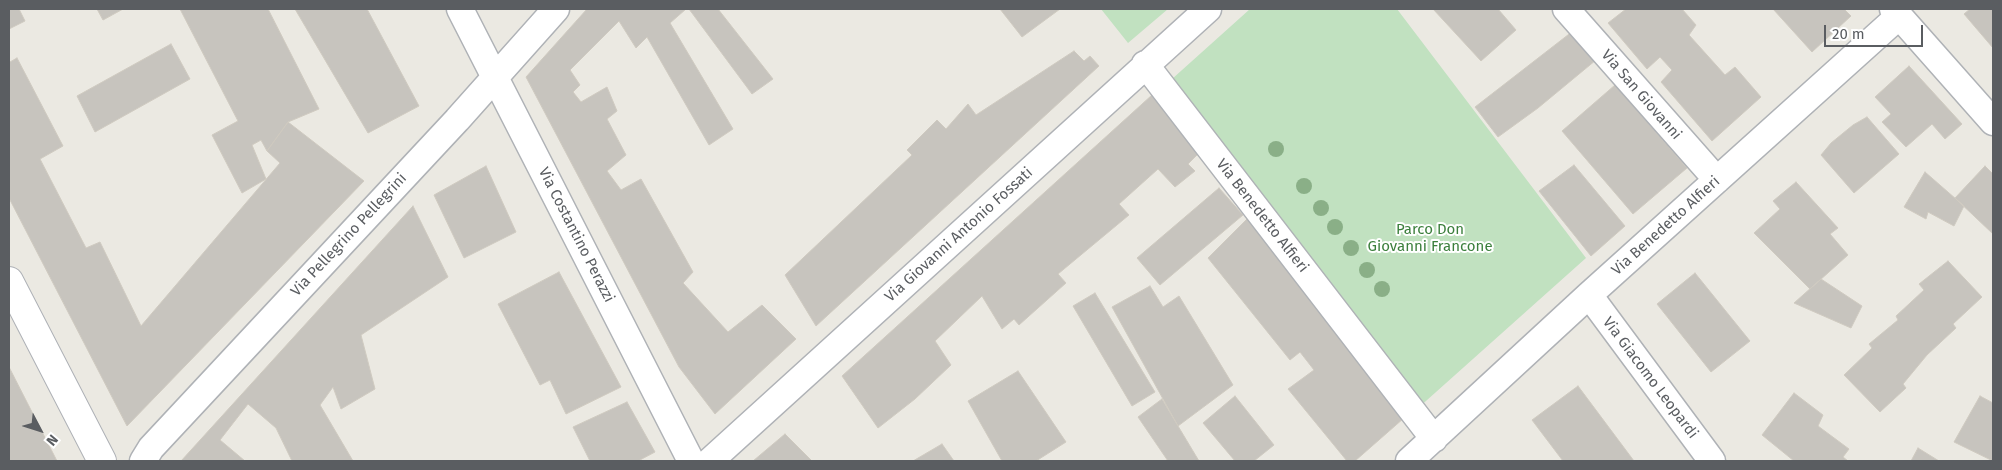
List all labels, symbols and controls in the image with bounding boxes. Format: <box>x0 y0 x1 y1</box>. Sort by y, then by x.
scale bar <box>1827 15 1926 47</box>
text: 20 m <box>1832 25 1865 43</box>
street label: Via San Giovanni <box>1597 46 1685 144</box>
street label: Via Benedetto Alfieri <box>1212 156 1312 276</box>
street label: Via Costantino Perazzi <box>534 164 618 306</box>
street label: Via Giovanni Antonio Fossati <box>881 164 1037 306</box>
street label: Via Pellegrino Pellegrini <box>287 170 411 300</box>
street label: Via Benedetto Alfieri <box>1608 173 1724 279</box>
park label: Parco Don Giovanni Francone <box>1367 221 1493 256</box>
street label: Via Giacomo Leopardi <box>1598 314 1702 442</box>
north arrow <box>15 405 65 455</box>
text: N <box>42 431 61 449</box>

